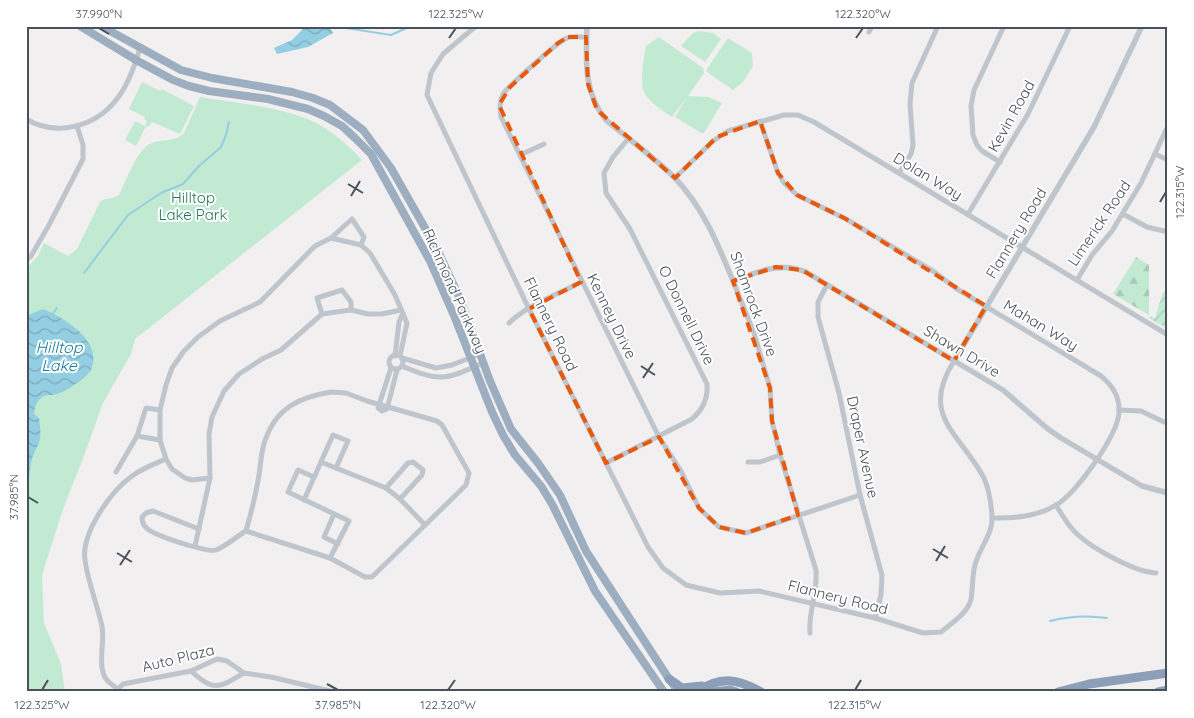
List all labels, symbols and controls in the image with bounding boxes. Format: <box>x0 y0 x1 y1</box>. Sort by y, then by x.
text: 37.990°N <box>75 6 123 21</box>
text: 122.325°W <box>429 6 484 21</box>
text: 122.320°W <box>835 6 891 21</box>
street label: Kevin Road <box>983 77 1039 155</box>
street label: Dolan Way <box>890 148 966 204</box>
text: 122.315°W <box>1172 165 1187 218</box>
street label: Limerick Road <box>1063 176 1135 270</box>
street label: Flannery Road <box>981 184 1051 282</box>
park label: Hilltop Lake Park <box>158 188 228 224</box>
street label: Richmond Parkway <box>419 226 491 356</box>
street label: Shamrock Drive <box>726 249 782 359</box>
street label: O Donnell Drive <box>655 262 719 368</box>
street label: Kenney Drive <box>583 270 641 362</box>
street label: Flannery Road <box>520 274 582 374</box>
street label: Mahan Way <box>1000 295 1082 355</box>
street label: Shawn Drive <box>920 321 1004 381</box>
water label: Hilltop Lake <box>36 337 84 375</box>
street label: Draper Avenue <box>843 394 883 500</box>
text: 37.985°N <box>6 474 21 520</box>
street label: Flannery Road <box>786 575 890 619</box>
street label: Auto Plaza <box>140 640 216 676</box>
text: 122.325°W <box>15 697 70 712</box>
text: 37.985°N <box>315 697 361 712</box>
text: 122.320°W <box>420 697 476 712</box>
text: 122.315°W <box>829 697 882 712</box>

